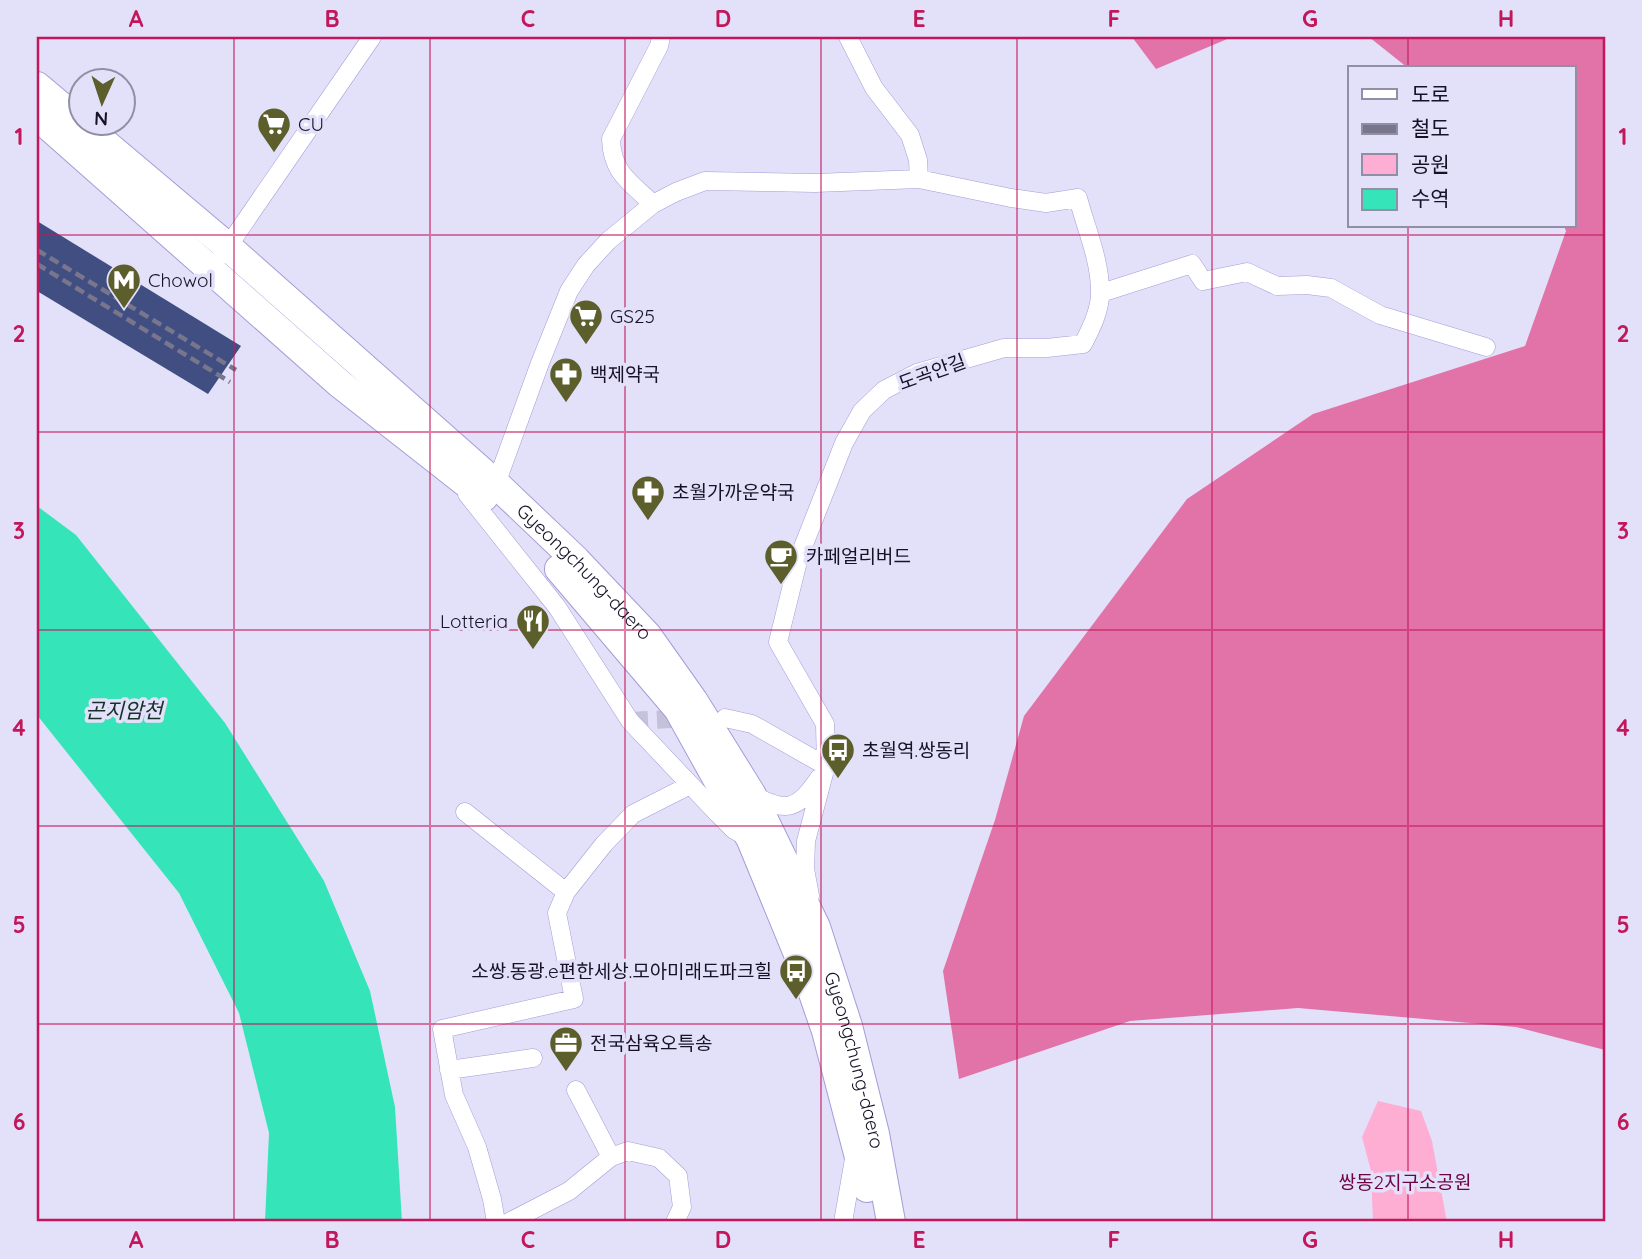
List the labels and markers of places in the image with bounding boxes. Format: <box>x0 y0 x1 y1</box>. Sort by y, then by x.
supermarket icon: CU <box>255 105 293 154</box>
place label: CU <box>298 112 324 136</box>
metro station icon: Chowol <box>105 261 143 310</box>
place label: Chowol <box>148 268 213 292</box>
supermarket icon: GS25 <box>567 297 605 346</box>
place label: GS25 <box>610 304 655 328</box>
pharmacy icon: 백제약국 <box>547 355 585 404</box>
place label: 백제약국 <box>590 362 660 386</box>
pharmacy icon: 초월가까운약국 <box>629 473 667 522</box>
place label: 초월가까운약국 <box>672 480 794 504</box>
cafe icon: 카페얼리버드 <box>762 537 800 586</box>
place label: 카페얼리버드 <box>806 544 911 568</box>
restaurant icon: Lotteria <box>514 602 552 651</box>
place label: Lotteria <box>440 609 508 633</box>
bus stop icon: 초월역.쌍동리 <box>819 731 857 780</box>
place label: 초월역.쌍동리 <box>862 738 970 762</box>
bus stop icon: 소쌍.동광.e편한세상.모아미래도파크힐 <box>777 952 815 1001</box>
place label: 소쌍.동광.e편한세상.모아미래도파크힐 <box>471 959 772 983</box>
office icon: 전국삼육오특송 <box>547 1024 585 1073</box>
place label: 전국삼육오특송 <box>590 1031 712 1055</box>

